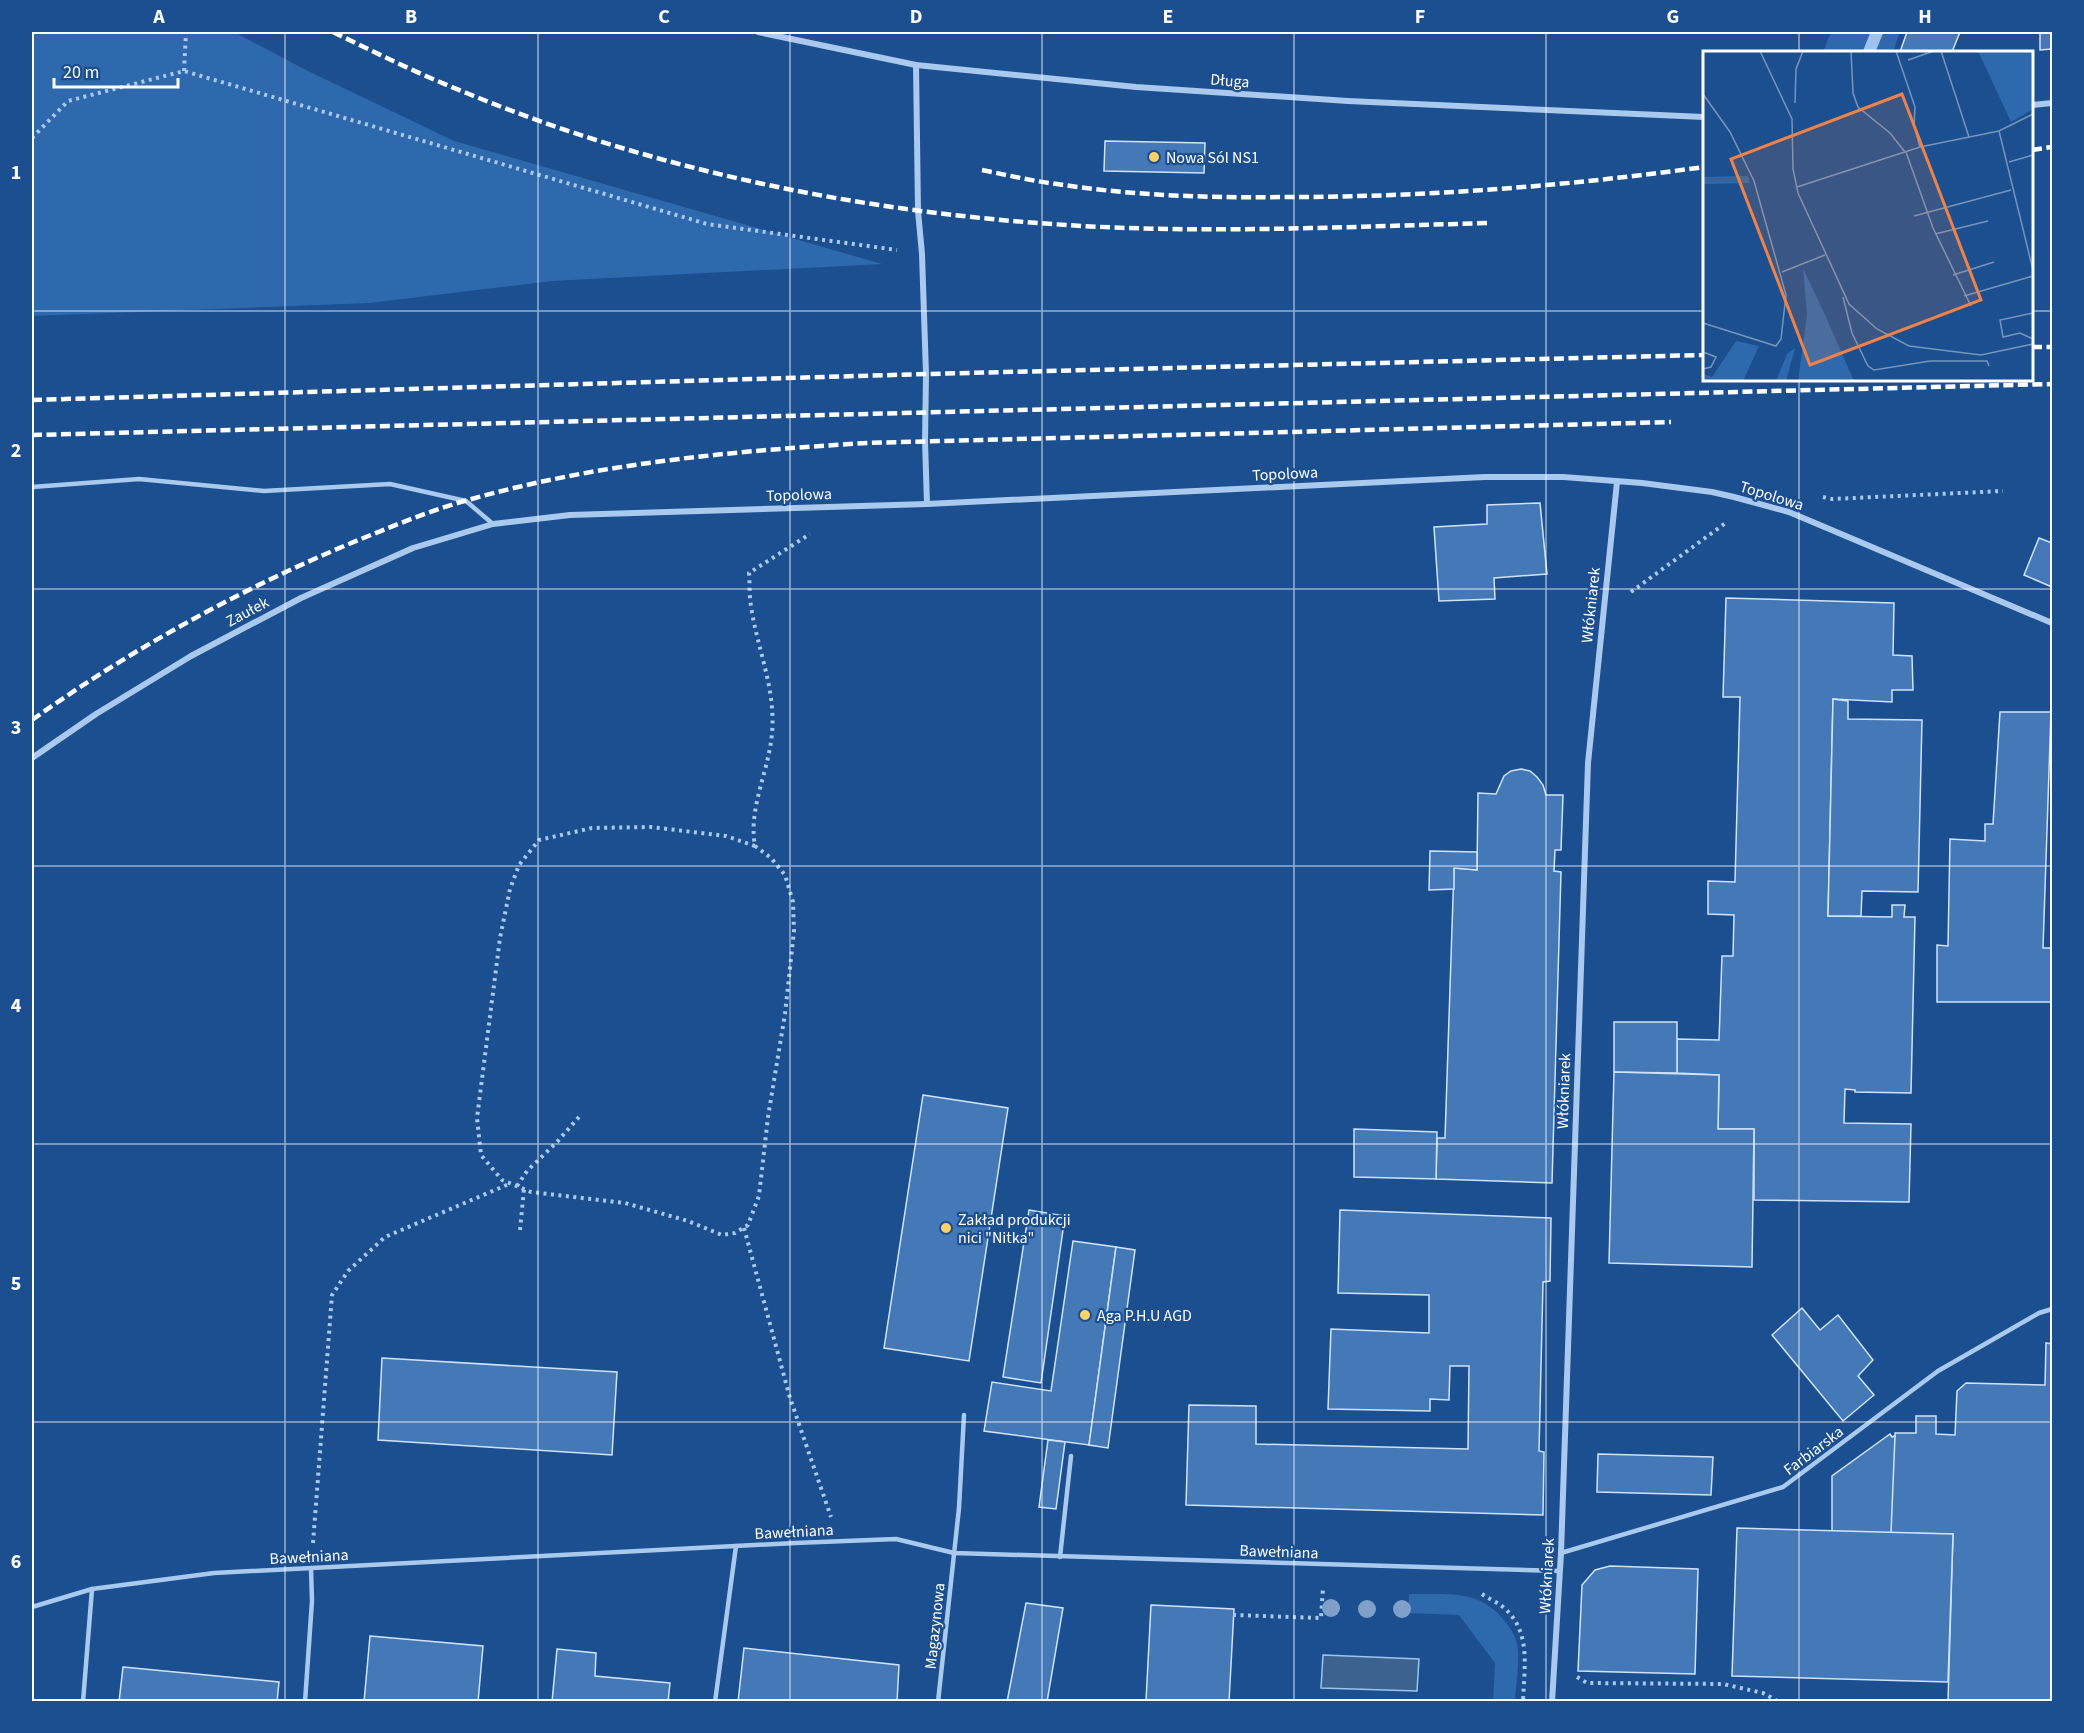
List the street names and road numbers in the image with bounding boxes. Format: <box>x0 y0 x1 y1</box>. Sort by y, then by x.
street label: Długa <box>1210 69 1250 93</box>
street label: Topolowa <box>1252 461 1319 487</box>
street label: Topolowa <box>1737 476 1806 516</box>
street label: Topolowa <box>766 483 832 507</box>
street label: Włókniarek <box>1576 566 1606 644</box>
street label: Zaułek <box>222 591 273 632</box>
street label: Włókniarek <box>1552 1053 1576 1129</box>
street label: Farbiarska <box>1779 1421 1848 1481</box>
street label: Bawełniana <box>754 1519 834 1545</box>
street label: Włókniarek <box>1534 1537 1560 1615</box>
street label: Bawełniana <box>1239 1540 1319 1564</box>
street label: Bawełniana <box>269 1544 349 1570</box>
street label: Magazynowa <box>920 1582 950 1670</box>

